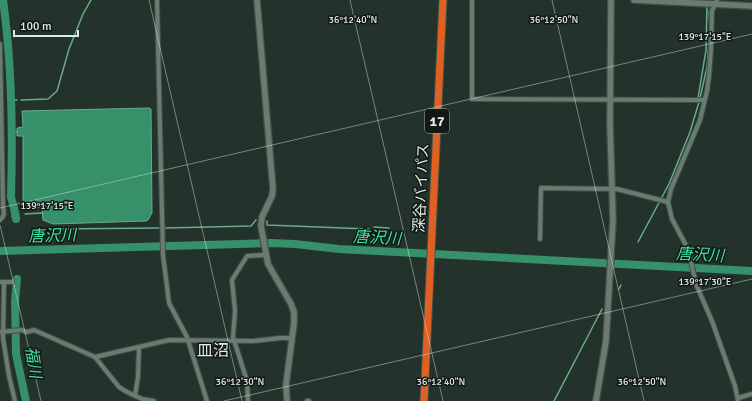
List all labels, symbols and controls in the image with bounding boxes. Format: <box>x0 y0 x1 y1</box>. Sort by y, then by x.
scale bar <box>14 12 78 38</box>
text: 36°12'40"N <box>329 14 377 26</box>
text: 36°12'50"N <box>530 14 578 26</box>
text: 100 m <box>20 19 52 34</box>
text: 139°17'15"E <box>678 31 732 43</box>
road number: 17 <box>425 109 449 133</box>
street label: 深谷バイパス <box>410 143 432 233</box>
text: 139°17'15"E <box>20 200 74 212</box>
water label: 唐沢川 <box>28 225 78 247</box>
water label: 唐沢川 <box>352 227 403 249</box>
water label: 唐沢川 <box>675 244 726 266</box>
text: 139°17'30"E <box>678 276 732 288</box>
district label: 皿沼 <box>197 341 229 361</box>
water label: 福川 <box>21 345 46 381</box>
text: 36°12'30"N <box>216 376 264 388</box>
text: 36°12'40"N <box>417 376 465 388</box>
text: 36°12'50"N <box>618 376 666 388</box>

